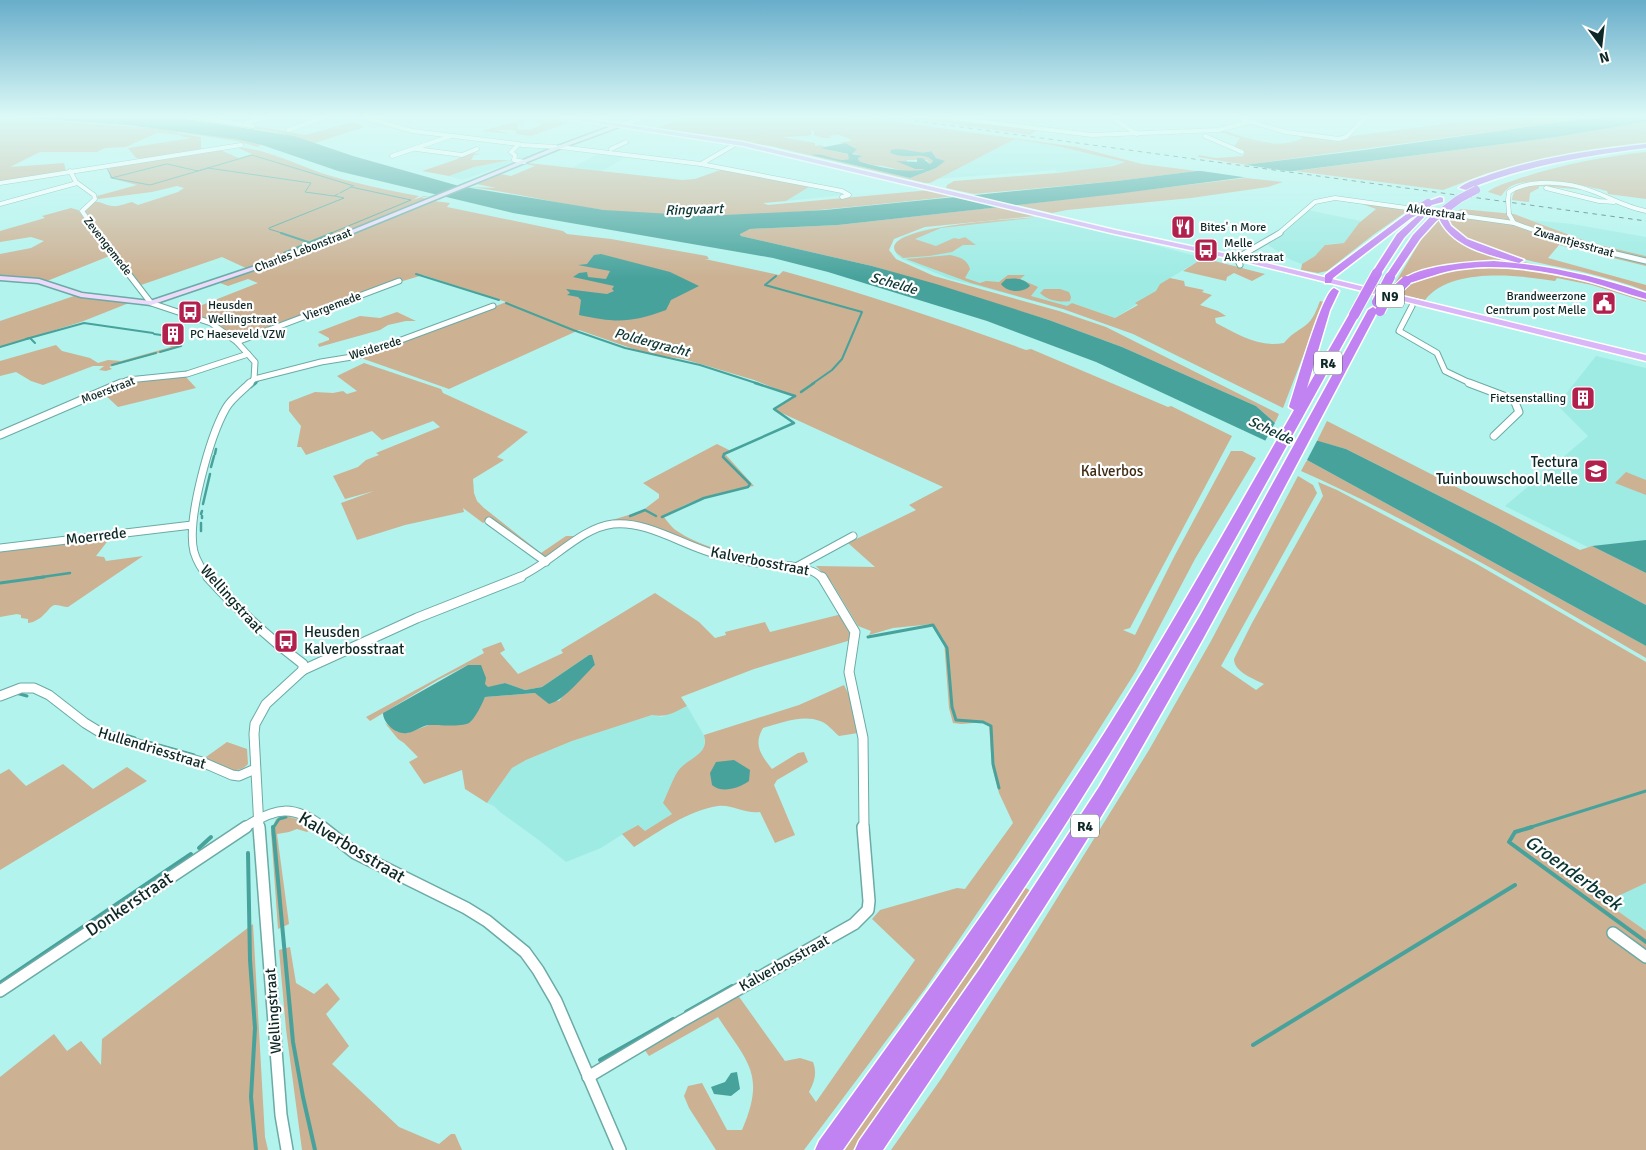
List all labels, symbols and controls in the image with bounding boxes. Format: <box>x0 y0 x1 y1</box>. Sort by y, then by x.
north arrow <box>1576 20 1626 70</box>
text: N <box>1597 48 1611 67</box>
water label: Ringvaart <box>665 200 725 219</box>
street label: Akkerstraat <box>1405 201 1466 224</box>
street label: Zevengemede <box>80 214 135 279</box>
restaurant icon: Bites' n More <box>1170 214 1196 240</box>
place label: Bites' n More <box>1200 220 1266 235</box>
street label: Zwaantjesstraat <box>1532 224 1616 261</box>
street label: Charles Lebonstraat <box>253 225 354 276</box>
place label: Melle Akkerstraat <box>1224 236 1284 265</box>
bus stop icon: Melle Akkerstraat <box>1193 237 1219 263</box>
water label: Schelde <box>869 269 920 298</box>
road number: N9 <box>1376 284 1404 308</box>
street label: Viergemede <box>301 289 363 324</box>
place label: Brandweerzone Centrum post Melle <box>1486 289 1586 318</box>
public building icon: Brandweerzone Centrum post Melle <box>1591 290 1617 316</box>
place label: Heusden Wellingstraat <box>208 298 277 327</box>
bus stop icon: Heusden Wellingstraat <box>177 299 203 325</box>
building icon: PC Haeseveld VZW <box>160 321 186 347</box>
water label: Poldergracht <box>613 324 693 361</box>
place label: PC Haeseveld VZW <box>190 327 286 342</box>
street label: Weiderede <box>347 333 403 364</box>
road number: R4 <box>1314 352 1342 374</box>
street label: Moerstraat <box>79 373 137 408</box>
building icon: Fietsenstalling <box>1570 385 1596 411</box>
place label: Fietsenstalling <box>1490 391 1566 406</box>
water label: Schelde <box>1246 413 1297 449</box>
place label: Tectura Tuinbouwschool Melle <box>1436 453 1578 488</box>
school or university icon: Tectura Tuinbouwschool Melle <box>1583 458 1609 484</box>
park label: Kalverbos <box>1081 462 1144 480</box>
street label: Moerrede <box>65 523 127 549</box>
street label: Kalverbosstraat <box>709 543 811 579</box>
street label: Wellingstraat <box>197 561 267 637</box>
place label: Heusden Kalverbosstraat <box>304 623 404 658</box>
bus stop icon: Heusden Kalverbosstraat <box>273 628 299 654</box>
street label: Hullendriesstraat <box>96 723 208 773</box>
street label: Kalverbosstraat <box>295 807 409 887</box>
road number: R4 <box>1071 814 1099 838</box>
water label: Groenderbeek <box>1520 830 1628 917</box>
street label: Donkerstraat <box>81 867 177 941</box>
street label: Kalverbosstraat <box>736 931 832 995</box>
street label: Wellingstraat <box>261 968 285 1054</box>

